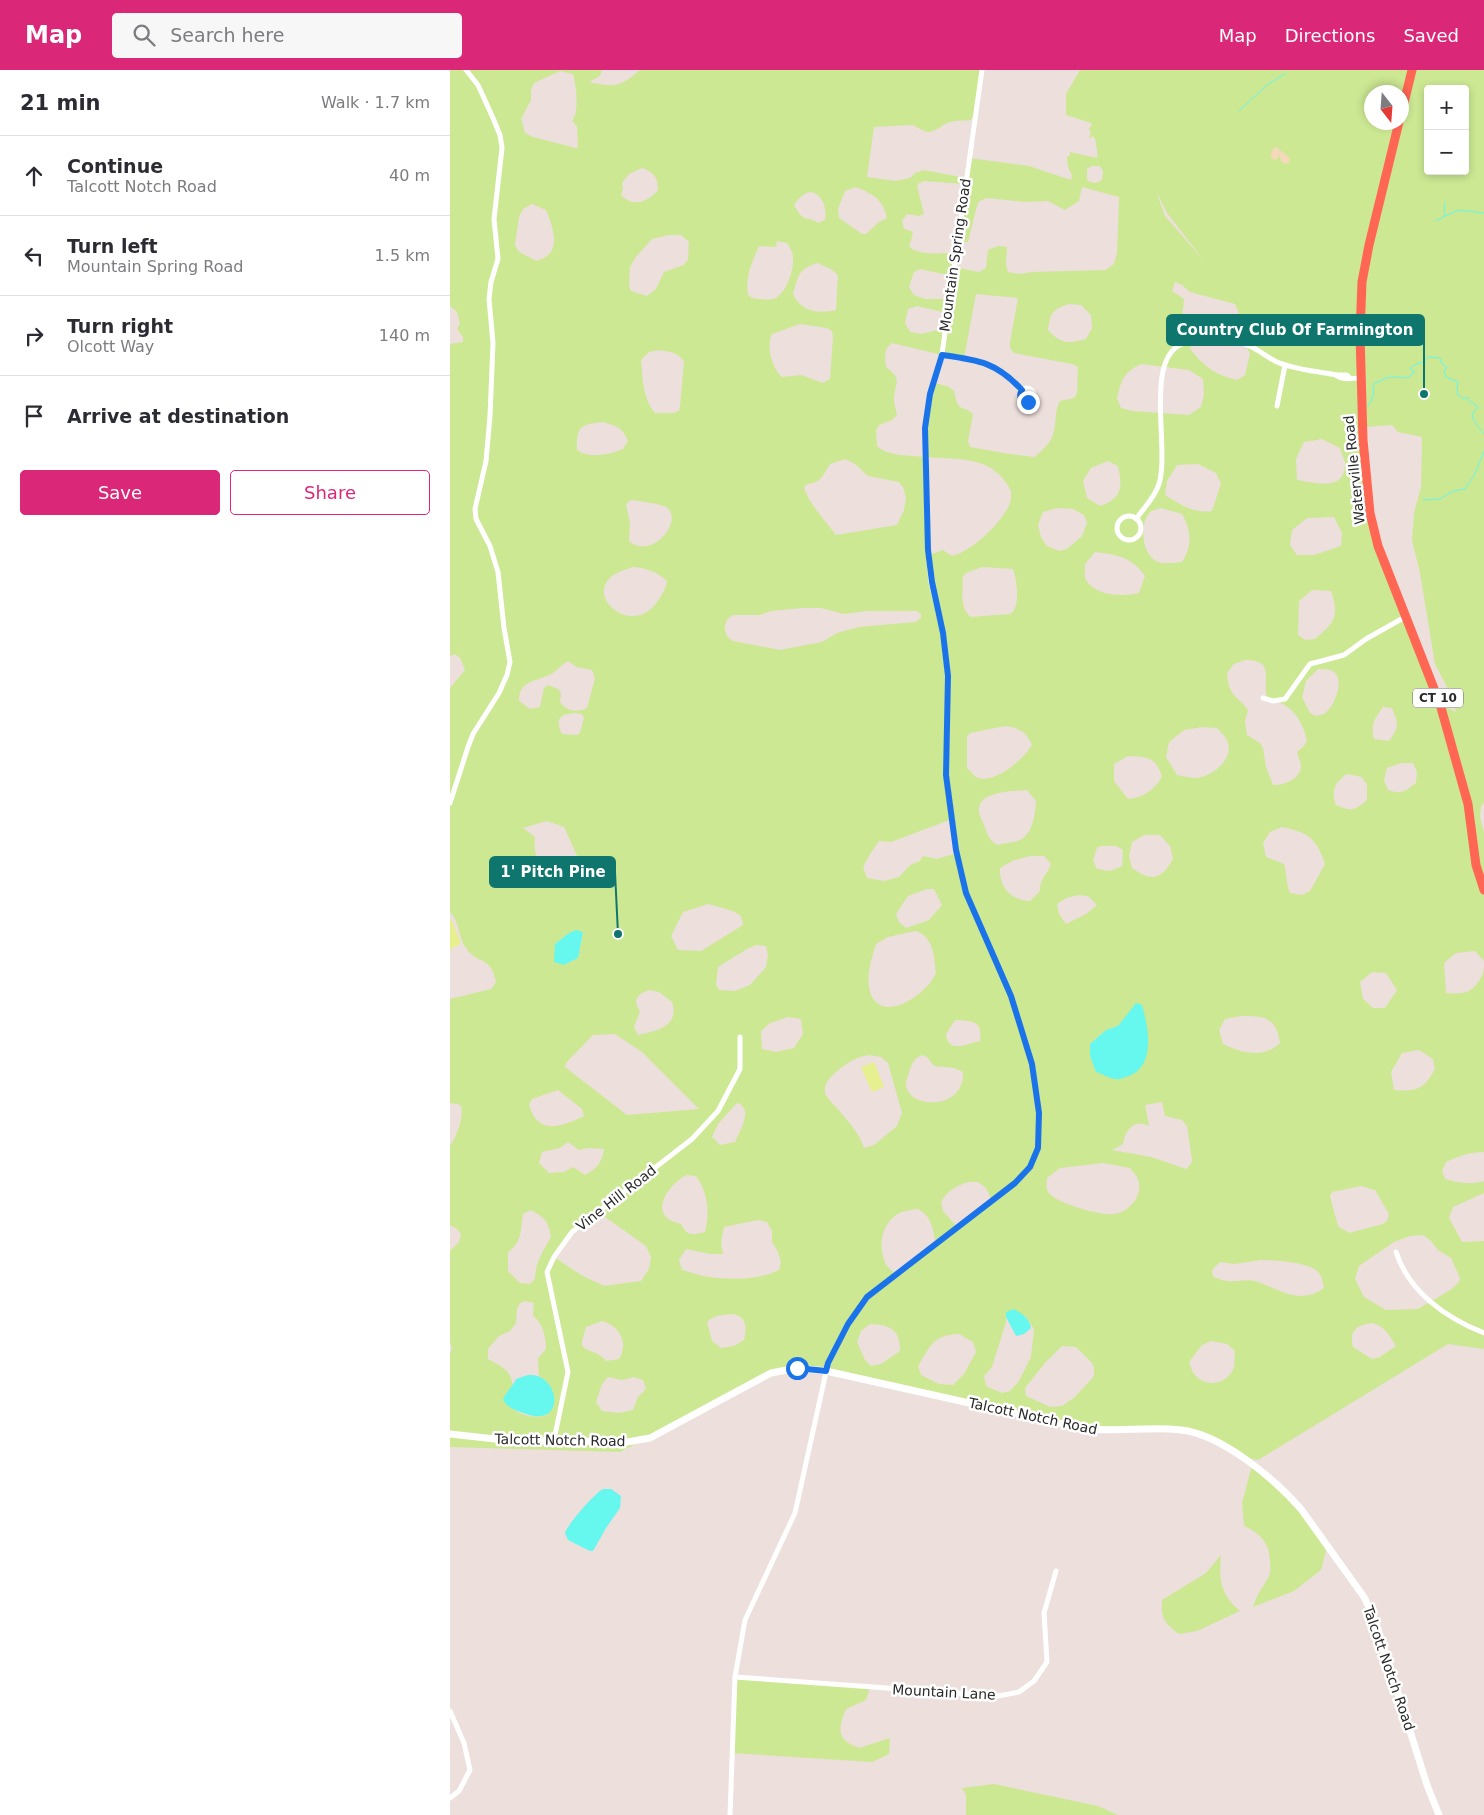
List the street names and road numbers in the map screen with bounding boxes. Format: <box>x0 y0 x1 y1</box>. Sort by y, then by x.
street label: Mountain Spring Road <box>936 177 974 333</box>
street label: Waterville Road <box>1340 415 1368 525</box>
road number: CT 10 <box>1413 688 1463 708</box>
street label: Vine Hill Road <box>573 1162 659 1234</box>
street label: Talcott Notch Road <box>966 1394 1099 1437</box>
street label: Talcott Notch Road <box>493 1431 626 1449</box>
street label: Talcott Notch Road <box>1360 1602 1418 1733</box>
street label: Mountain Lane <box>892 1681 996 1703</box>

